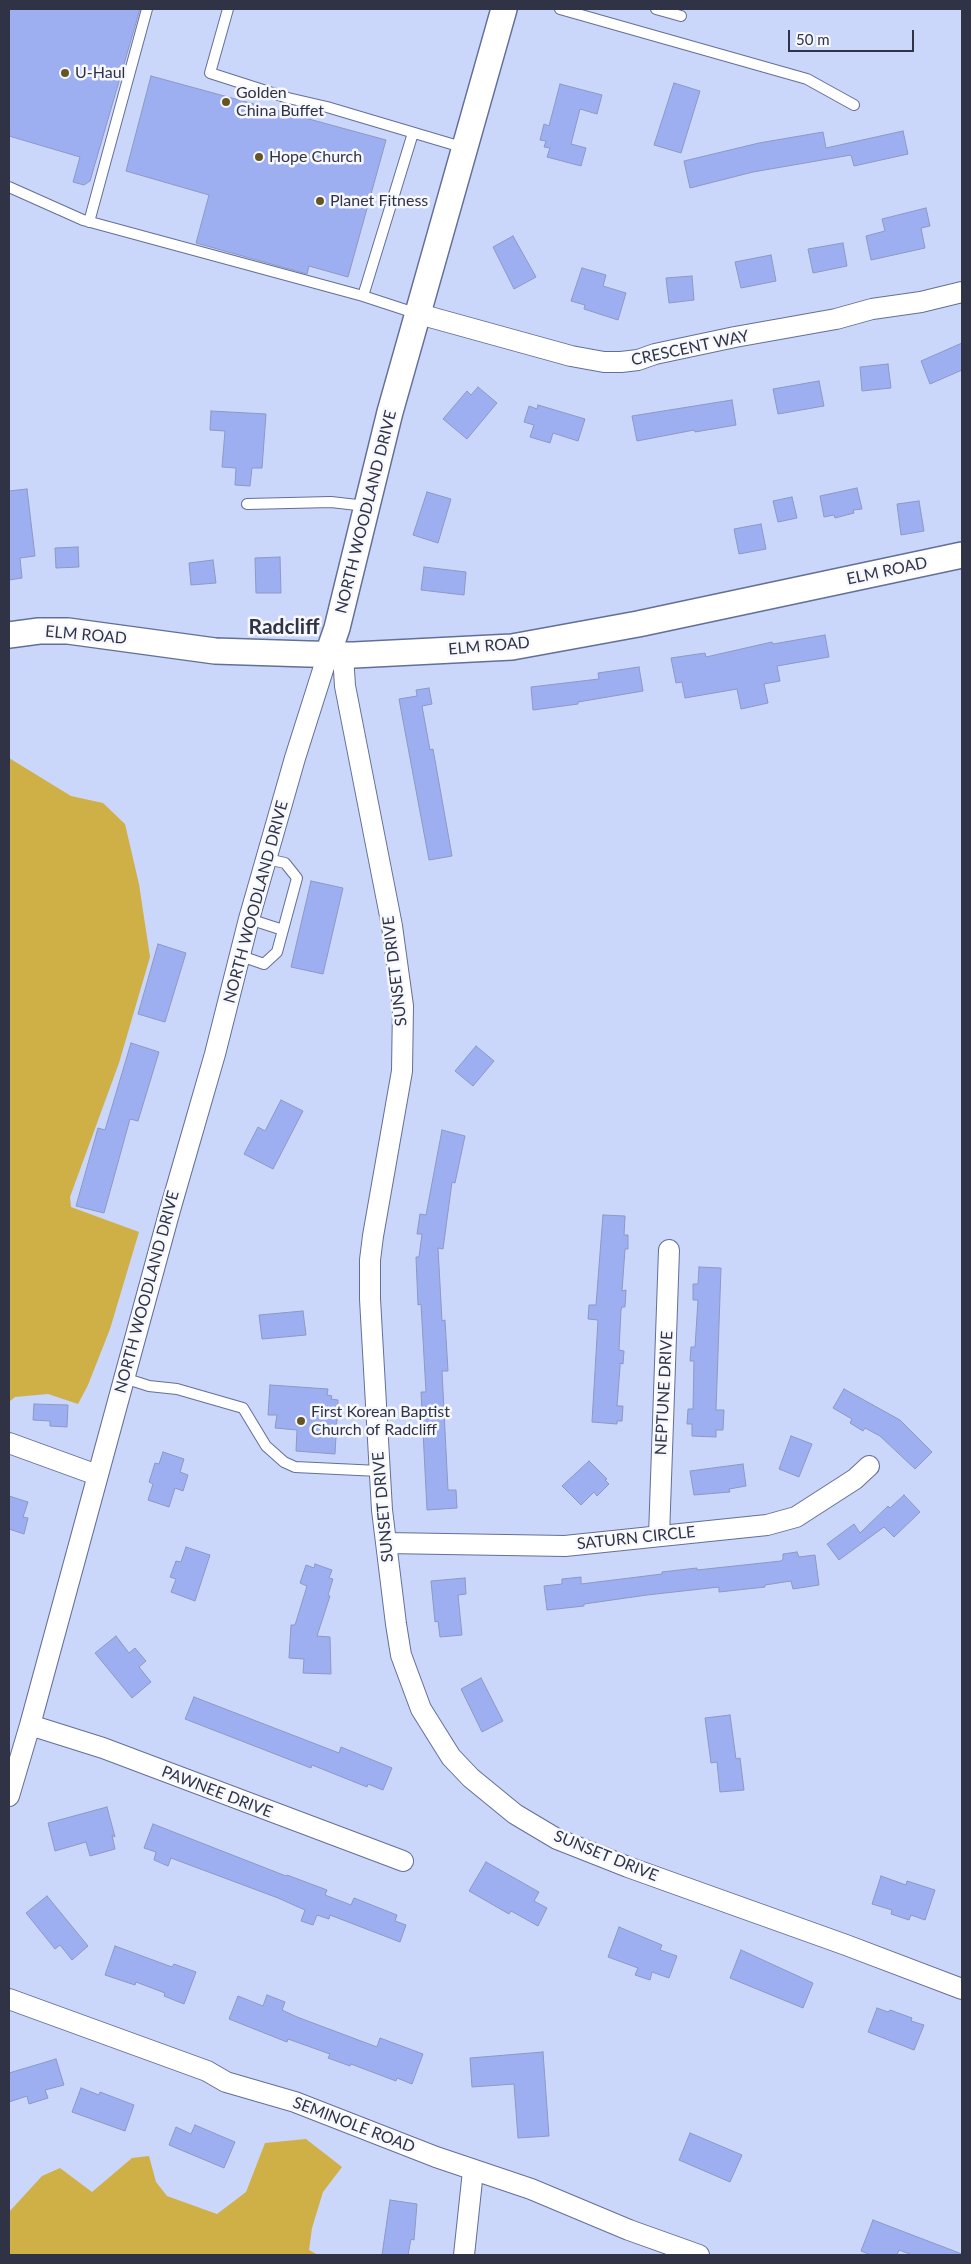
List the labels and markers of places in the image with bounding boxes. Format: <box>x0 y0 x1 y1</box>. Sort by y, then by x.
place label: U-Haul <box>75 63 125 83</box>
marker: U-Haul <box>59 67 71 79</box>
place label: Golden China Buffet <box>236 83 324 121</box>
marker: Golden China Buffet <box>220 96 232 108</box>
place label: Hope Church <box>269 147 362 167</box>
marker: Hope Church <box>253 151 265 163</box>
place label: Planet Fitness <box>330 191 428 211</box>
marker: Planet Fitness <box>314 195 326 207</box>
place label: First Korean Baptist Church of Radcliff <box>311 1402 450 1440</box>
marker: First Korean Baptist Church of Radcliff <box>295 1415 307 1427</box>

